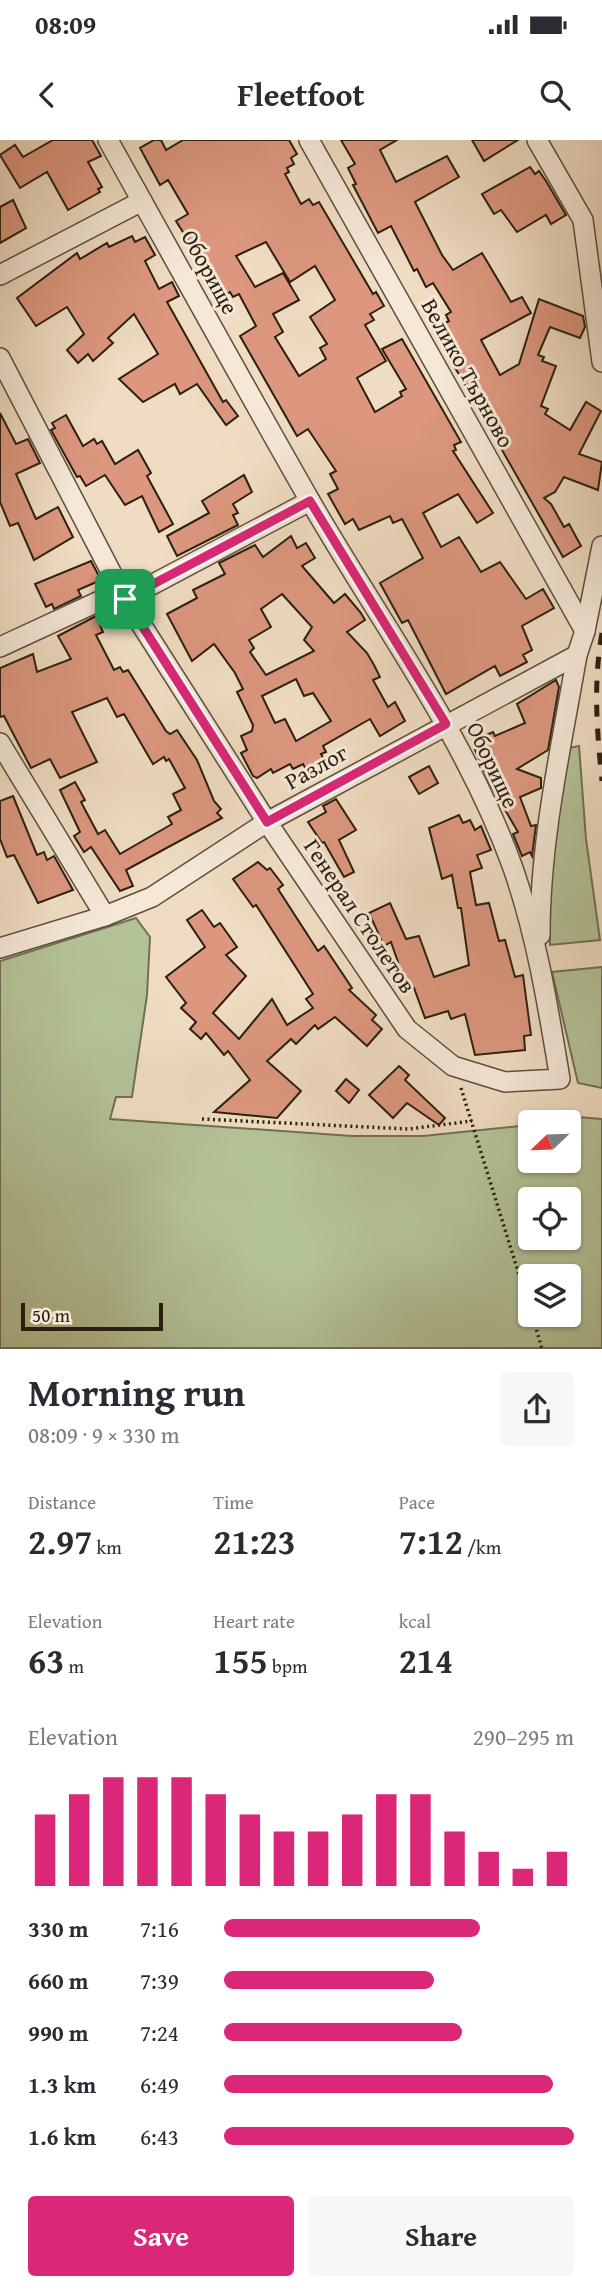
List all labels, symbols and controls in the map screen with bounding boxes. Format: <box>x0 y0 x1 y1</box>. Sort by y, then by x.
text: 08:09 <box>35 5 96 44</box>
text: Fleetfoot <box>237 71 365 118</box>
icon: back <box>28 76 66 114</box>
icon: search <box>536 76 574 114</box>
street label: Оборище <box>174 223 247 320</box>
street label: Велико Търново <box>414 292 523 453</box>
pin <box>95 569 155 629</box>
icon: arrive <box>106 580 144 618</box>
street label: Оборище <box>459 716 528 814</box>
street label: Разлог <box>278 736 353 797</box>
street label: Генерал Столетов <box>296 832 424 1000</box>
north arrow <box>518 1110 581 1172</box>
map controls <box>518 1110 581 1327</box>
button: locate <box>518 1187 581 1250</box>
button: layers <box>518 1264 581 1327</box>
scale bar <box>21 1300 163 1331</box>
text: 50 m <box>32 1301 70 1329</box>
text: Morning run <box>28 1364 245 1420</box>
button: share <box>500 1372 574 1446</box>
text: 08:09 · 9 × 330 m <box>28 1418 180 1451</box>
text: Distance <box>28 1488 96 1516</box>
text: Time <box>213 1488 254 1516</box>
text: Pace <box>399 1488 435 1516</box>
text: 2.97 <box>28 1516 92 1567</box>
text: 21:23 <box>213 1516 296 1567</box>
text: 7:12 <box>399 1516 463 1567</box>
text: km <box>92 1533 122 1561</box>
text: /km <box>463 1533 501 1561</box>
text: Elevation <box>28 1607 102 1635</box>
text: Heart rate <box>213 1607 295 1635</box>
text: kcal <box>399 1607 431 1635</box>
text: 63 <box>28 1635 64 1686</box>
text: 155 <box>213 1635 268 1686</box>
text: 214 <box>399 1635 453 1686</box>
text: m <box>64 1652 84 1680</box>
text: bpm <box>268 1652 308 1680</box>
text: Elevation <box>28 1720 118 1753</box>
text: 290–295 m <box>473 1720 574 1753</box>
text: 330 m <box>28 1912 89 1945</box>
text: 7:16 <box>140 1912 179 1945</box>
text: 660 m <box>28 1964 89 1997</box>
text: 7:39 <box>140 1964 179 1997</box>
text: 990 m <box>28 2016 89 2049</box>
text: 7:24 <box>140 2016 179 2049</box>
text: 1.3 km <box>28 2068 96 2101</box>
text: 6:49 <box>140 2068 179 2101</box>
text: 1.6 km <box>28 2120 96 2153</box>
text: 6:43 <box>140 2120 179 2153</box>
button: Save <box>28 2196 294 2276</box>
button: Share <box>308 2196 574 2276</box>

